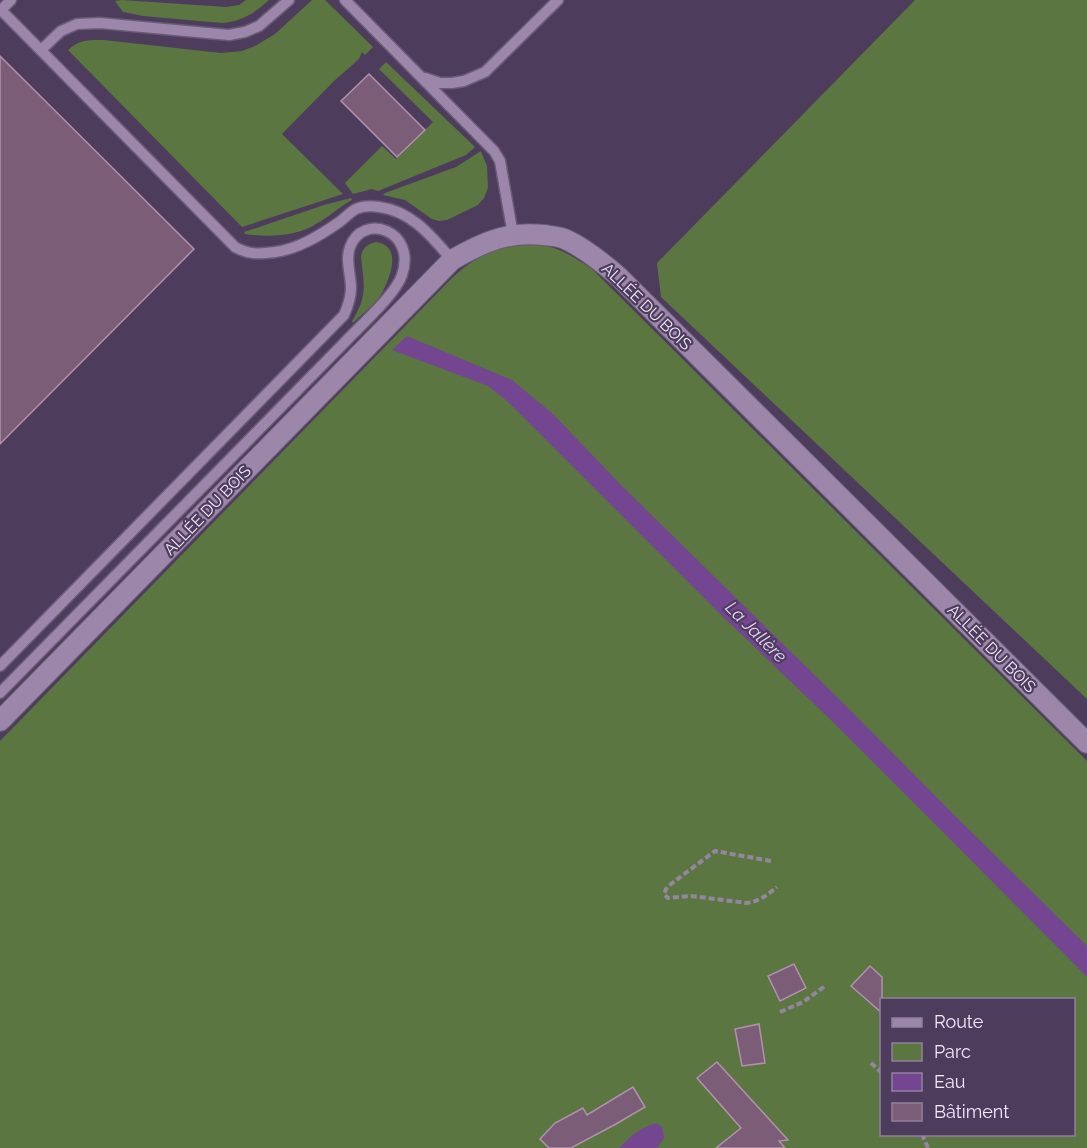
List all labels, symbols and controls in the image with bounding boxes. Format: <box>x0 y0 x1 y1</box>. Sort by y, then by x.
street label: ALLÉE DU BOIS <box>598 258 696 354</box>
street label: ALLÉE DU BOIS <box>159 461 255 559</box>
water label: La Jallère <box>721 597 792 667</box>
street label: ALLÉE DU BOIS <box>944 600 1041 697</box>
legend <box>880 998 1075 1136</box>
text: Route <box>934 1011 984 1032</box>
text: Parc <box>934 1041 971 1062</box>
text: Eau <box>934 1071 965 1092</box>
text: Bâtiment <box>934 1101 1009 1122</box>

